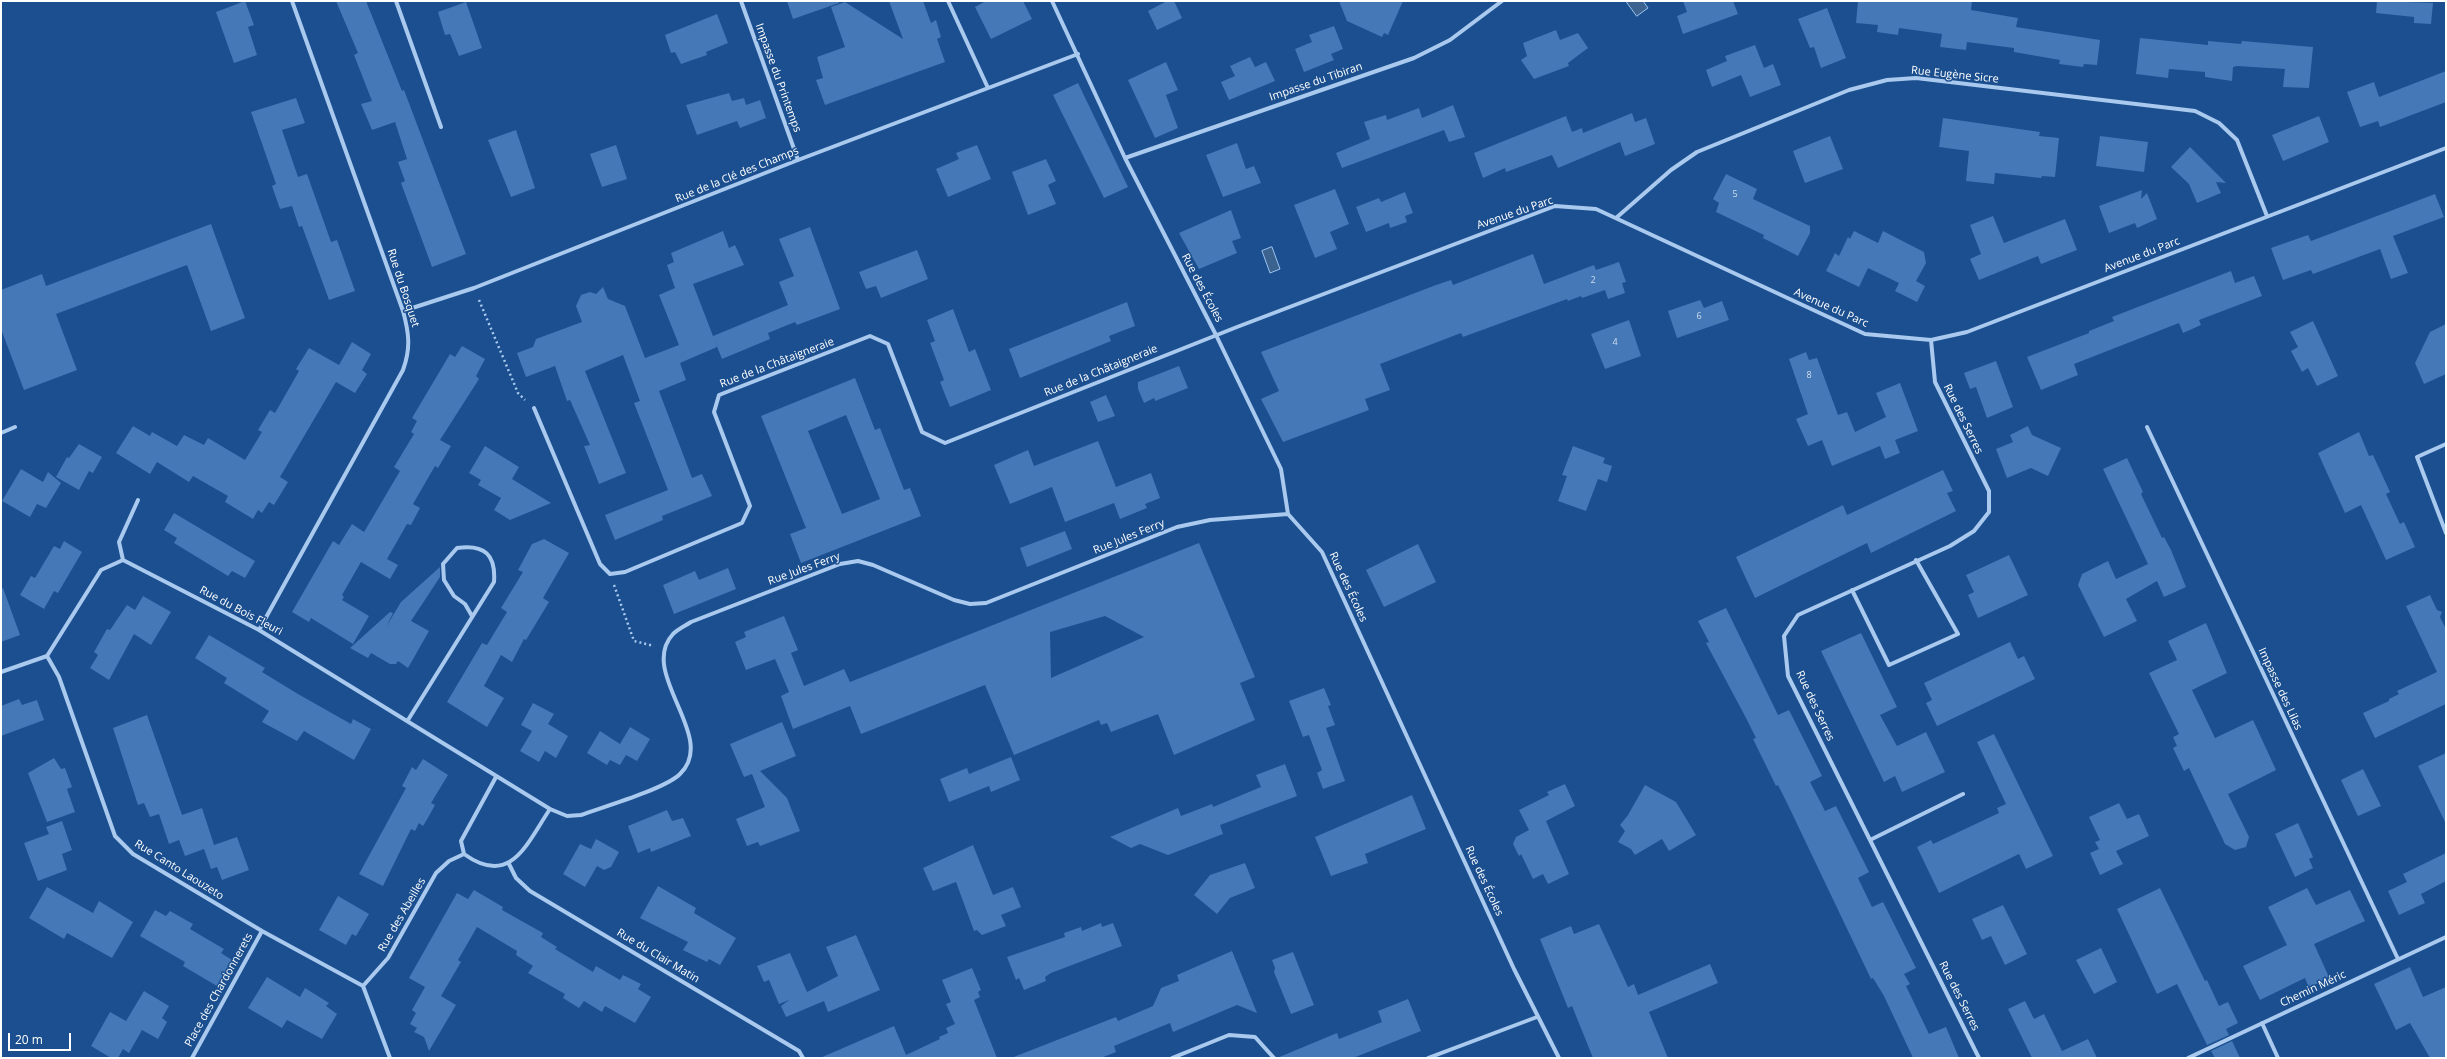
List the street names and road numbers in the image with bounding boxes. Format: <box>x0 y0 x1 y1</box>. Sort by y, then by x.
street label: Impasse du Printemps <box>752 22 804 134</box>
street label: Impasse du Tibiran <box>1268 60 1364 104</box>
street label: Rue Eugène Sicre <box>1910 64 2000 86</box>
street label: Rue de la Clé des Champs <box>673 144 801 206</box>
street label: Avenue du Parc <box>1475 194 1555 232</box>
street label: Avenue du Parc <box>2102 235 2182 275</box>
street label: Rue du Bosquet <box>384 247 422 329</box>
street label: Rue des Écoles <box>1178 251 1226 325</box>
street label: Avenue du Parc <box>1792 286 1870 330</box>
street label: Rue de la Châtaigneraie <box>718 335 836 391</box>
street label: Rue de la Châtaigneraie <box>1042 342 1160 400</box>
street label: Rue des Serres <box>1940 382 1986 456</box>
street label: Rue Jules Ferry <box>1091 517 1167 557</box>
street label: Rue Jules Ferry <box>766 550 842 588</box>
street label: Rue des Écoles <box>1326 550 1370 624</box>
street label: Rue du Bois Fleuri <box>197 584 285 638</box>
street label: Impasse des Lilas <box>2255 646 2305 732</box>
street label: Rue des Serres <box>1793 669 1837 743</box>
street label: Rue Canto Laouzeto <box>132 837 226 903</box>
street label: Rue des Écoles <box>1462 844 1506 918</box>
street label: Rue des Abeilles <box>375 876 429 954</box>
street label: Rue du Clair Matin <box>614 926 702 986</box>
street label: Place des Chardonnerets <box>182 931 256 1049</box>
street label: Rue des Serres <box>1936 959 1982 1033</box>
street label: Chemin Méric <box>2278 968 2348 1010</box>

